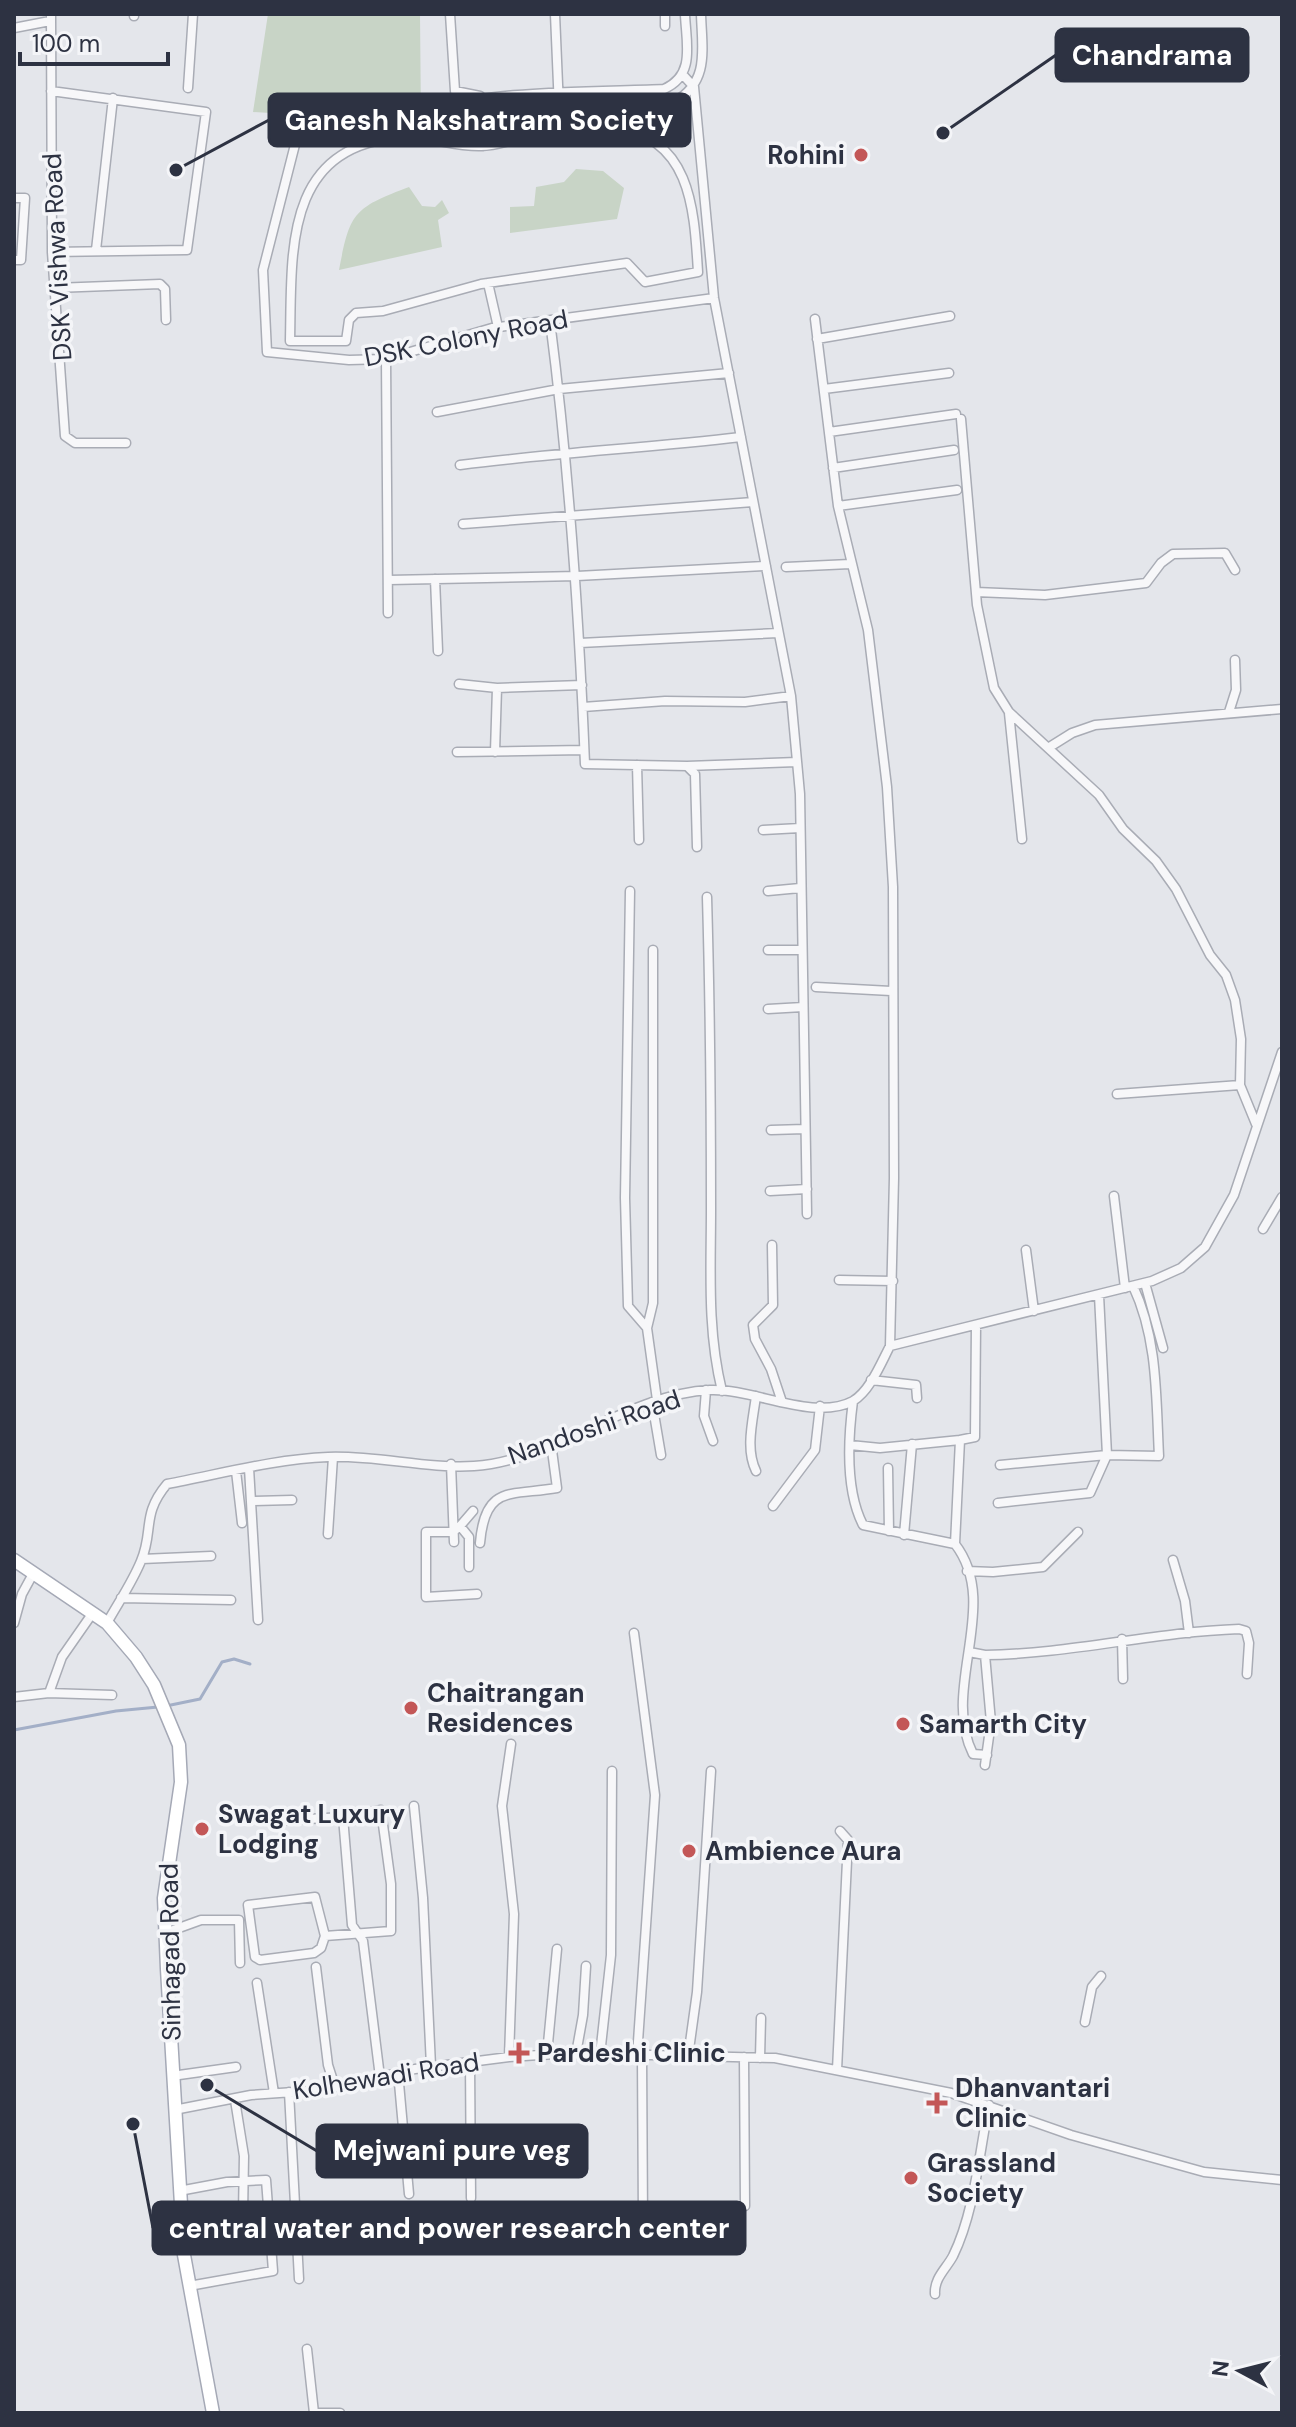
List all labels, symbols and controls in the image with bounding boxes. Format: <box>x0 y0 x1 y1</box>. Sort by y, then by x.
scale bar <box>20 16 168 66</box>
text: 100 m <box>32 28 100 59</box>
callout: Chandrama <box>1056 29 1248 81</box>
text: Chandrama <box>1072 37 1232 74</box>
callout: Ganesh Nakshatram Society <box>269 94 690 146</box>
text: Ganesh Nakshatram Society <box>284 102 674 139</box>
place label: Rohini <box>767 138 845 172</box>
marker: Rohini <box>852 146 870 164</box>
street label: DSK Vishwa Road <box>35 152 79 362</box>
street label: DSK Colony Road <box>361 302 571 374</box>
street label: Nandoshi Road <box>503 1382 685 1472</box>
place label: Chaitrangan Residences <box>427 1676 585 1740</box>
marker: Chaitrangan Residences <box>402 1699 420 1717</box>
place label: Samarth City <box>919 1707 1087 1741</box>
marker: Samarth City <box>894 1715 912 1733</box>
place label: Swagat Luxury Lodging <box>218 1797 406 1861</box>
marker: Swagat Luxury Lodging <box>193 1820 211 1838</box>
place label: Ambience Aura <box>705 1834 901 1868</box>
marker: Ambience Aura <box>680 1842 698 1860</box>
street label: Sinhagad Road <box>151 1863 189 2041</box>
place label: Pardeshi Clinic <box>537 2036 726 2070</box>
marker: Pardeshi Clinic <box>508 2042 530 2064</box>
street label: Kolhewadi Road <box>290 2044 482 2108</box>
place label: Dhanvantari Clinic <box>955 2071 1110 2135</box>
marker: Dhanvantari Clinic <box>926 2092 948 2114</box>
callout: Mejwani pure veg <box>317 2125 587 2177</box>
text: Mejwani pure veg <box>333 2132 571 2169</box>
place label: Grassland Society <box>927 2146 1056 2210</box>
marker: Grassland Society <box>902 2169 920 2187</box>
callout: central water and power research center <box>153 2202 745 2254</box>
text: central water and power research center <box>169 2210 729 2247</box>
north arrow <box>1200 2331 1280 2411</box>
text: N <box>1205 2359 1236 2378</box>

